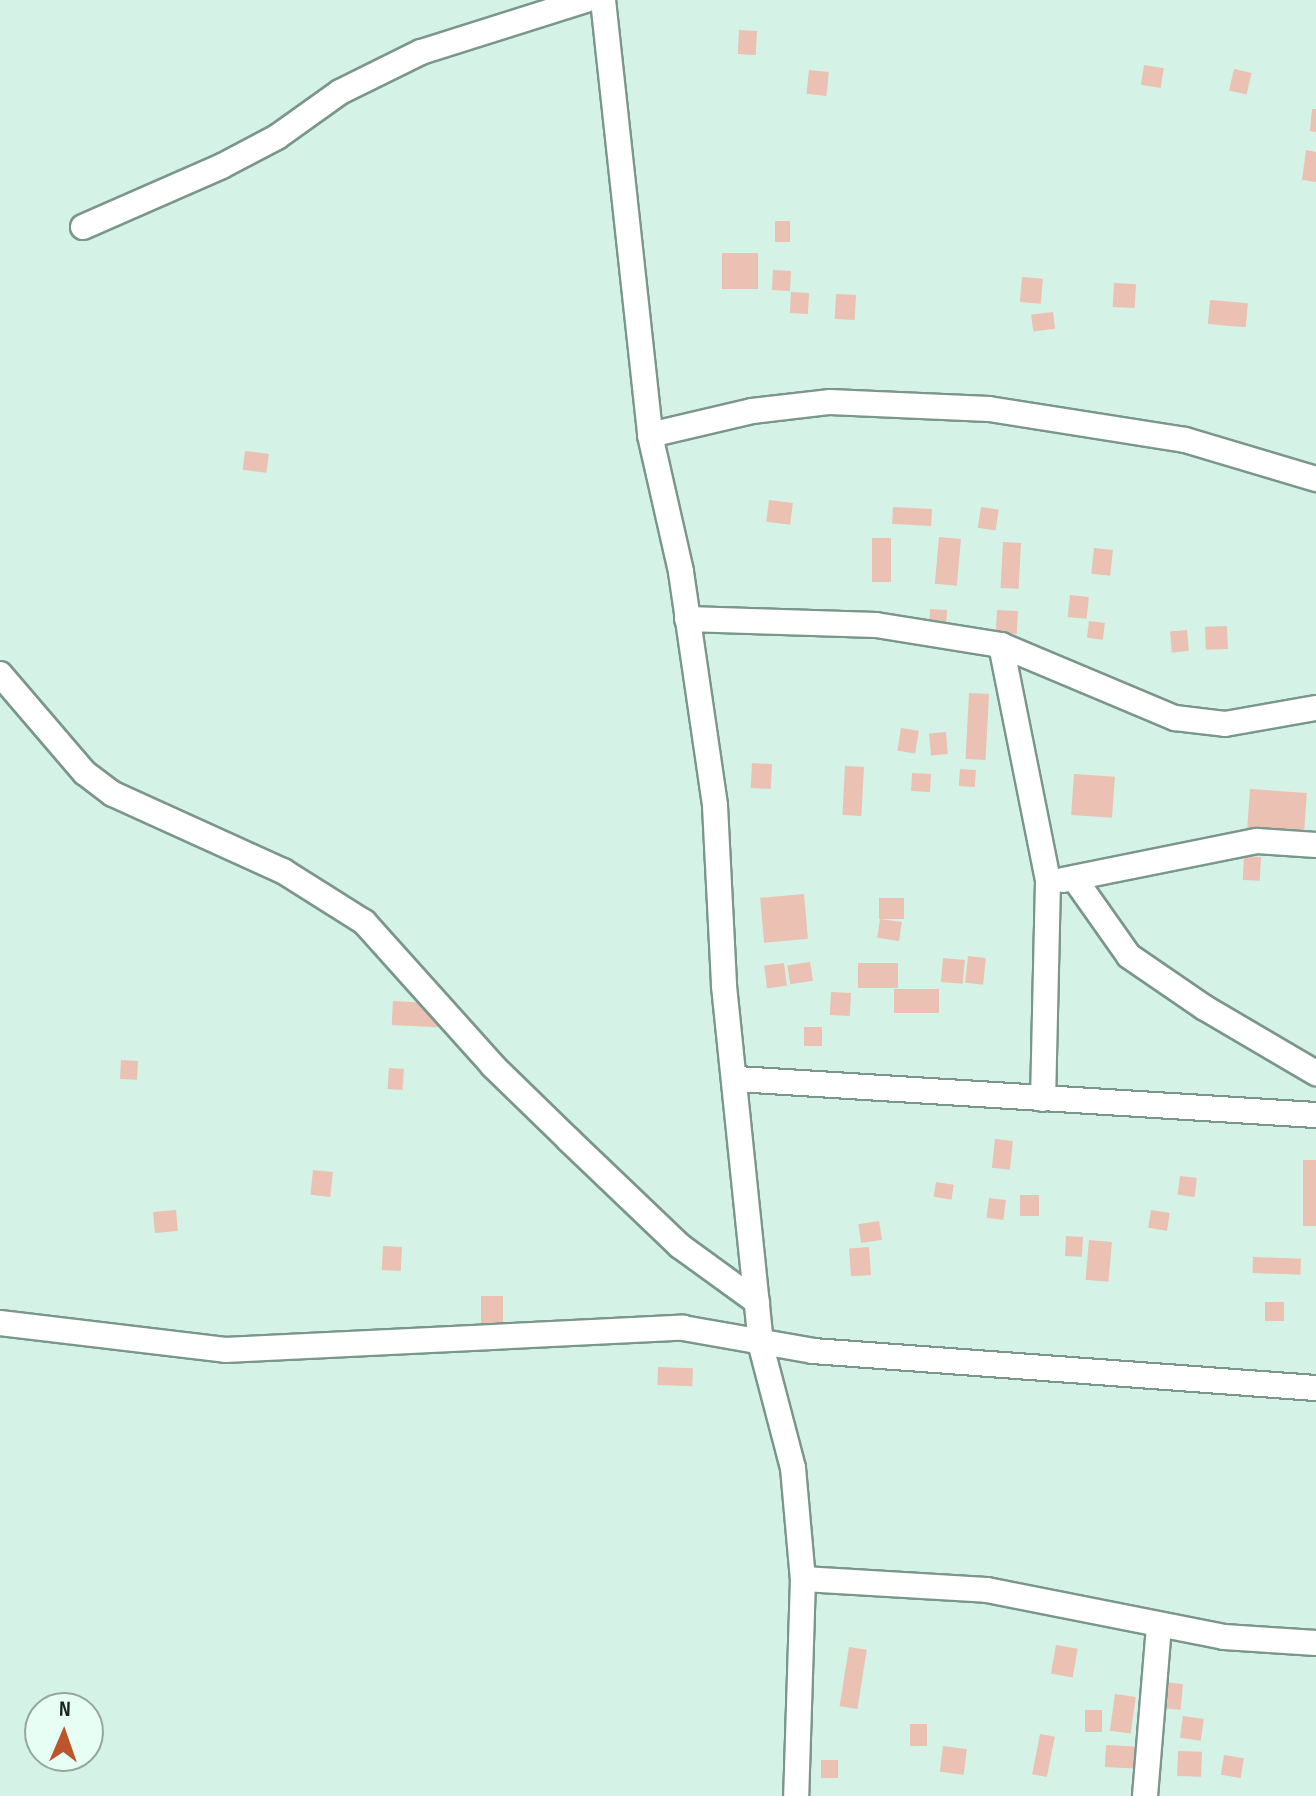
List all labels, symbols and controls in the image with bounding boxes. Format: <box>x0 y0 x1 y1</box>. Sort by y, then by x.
north arrow <box>24 1692 104 1772</box>
text: N <box>58 1696 71 1723</box>

